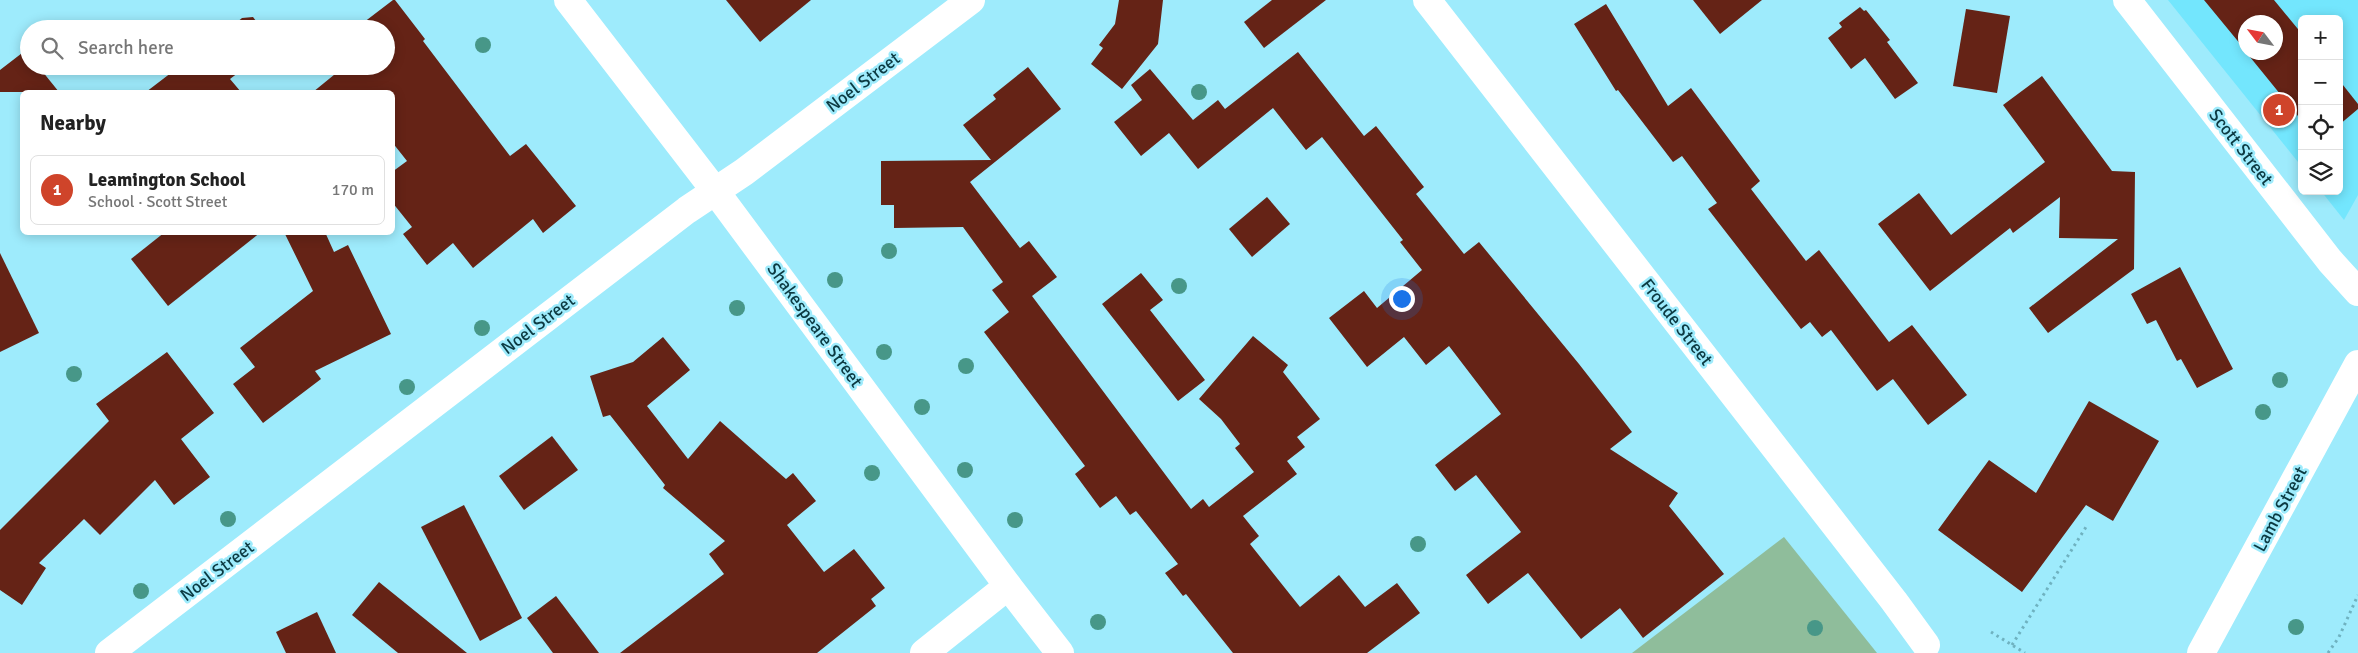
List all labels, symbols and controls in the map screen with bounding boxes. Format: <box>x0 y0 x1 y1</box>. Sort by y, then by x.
north arrow <box>2238 15 2283 60</box>
map controls <box>2298 15 2343 195</box>
button: + <box>2298 15 2343 60</box>
search box <box>20 20 395 75</box>
icon: search <box>38 34 66 62</box>
text: Search here <box>78 36 174 60</box>
street label: Noel Street <box>822 47 904 117</box>
button: − <box>2298 60 2343 105</box>
pin: 1 <box>2263 91 2295 129</box>
street label: Scott Street <box>2204 104 2278 190</box>
button: locate <box>2298 105 2343 150</box>
text: Nearby <box>40 110 106 136</box>
button: layers <box>2298 150 2343 195</box>
text: Leamington School <box>88 168 246 192</box>
text: 1 <box>53 180 61 200</box>
text: 170 m <box>332 180 374 200</box>
text: School · Scott Street <box>88 192 227 212</box>
street label: Shakespeare Street <box>763 259 867 391</box>
street label: Froude Street <box>1636 274 1718 370</box>
your location <box>1389 286 1415 312</box>
street label: Noel Street <box>497 289 579 359</box>
street label: Lamb Street <box>2248 463 2312 555</box>
street label: Noel Street <box>176 536 258 606</box>

